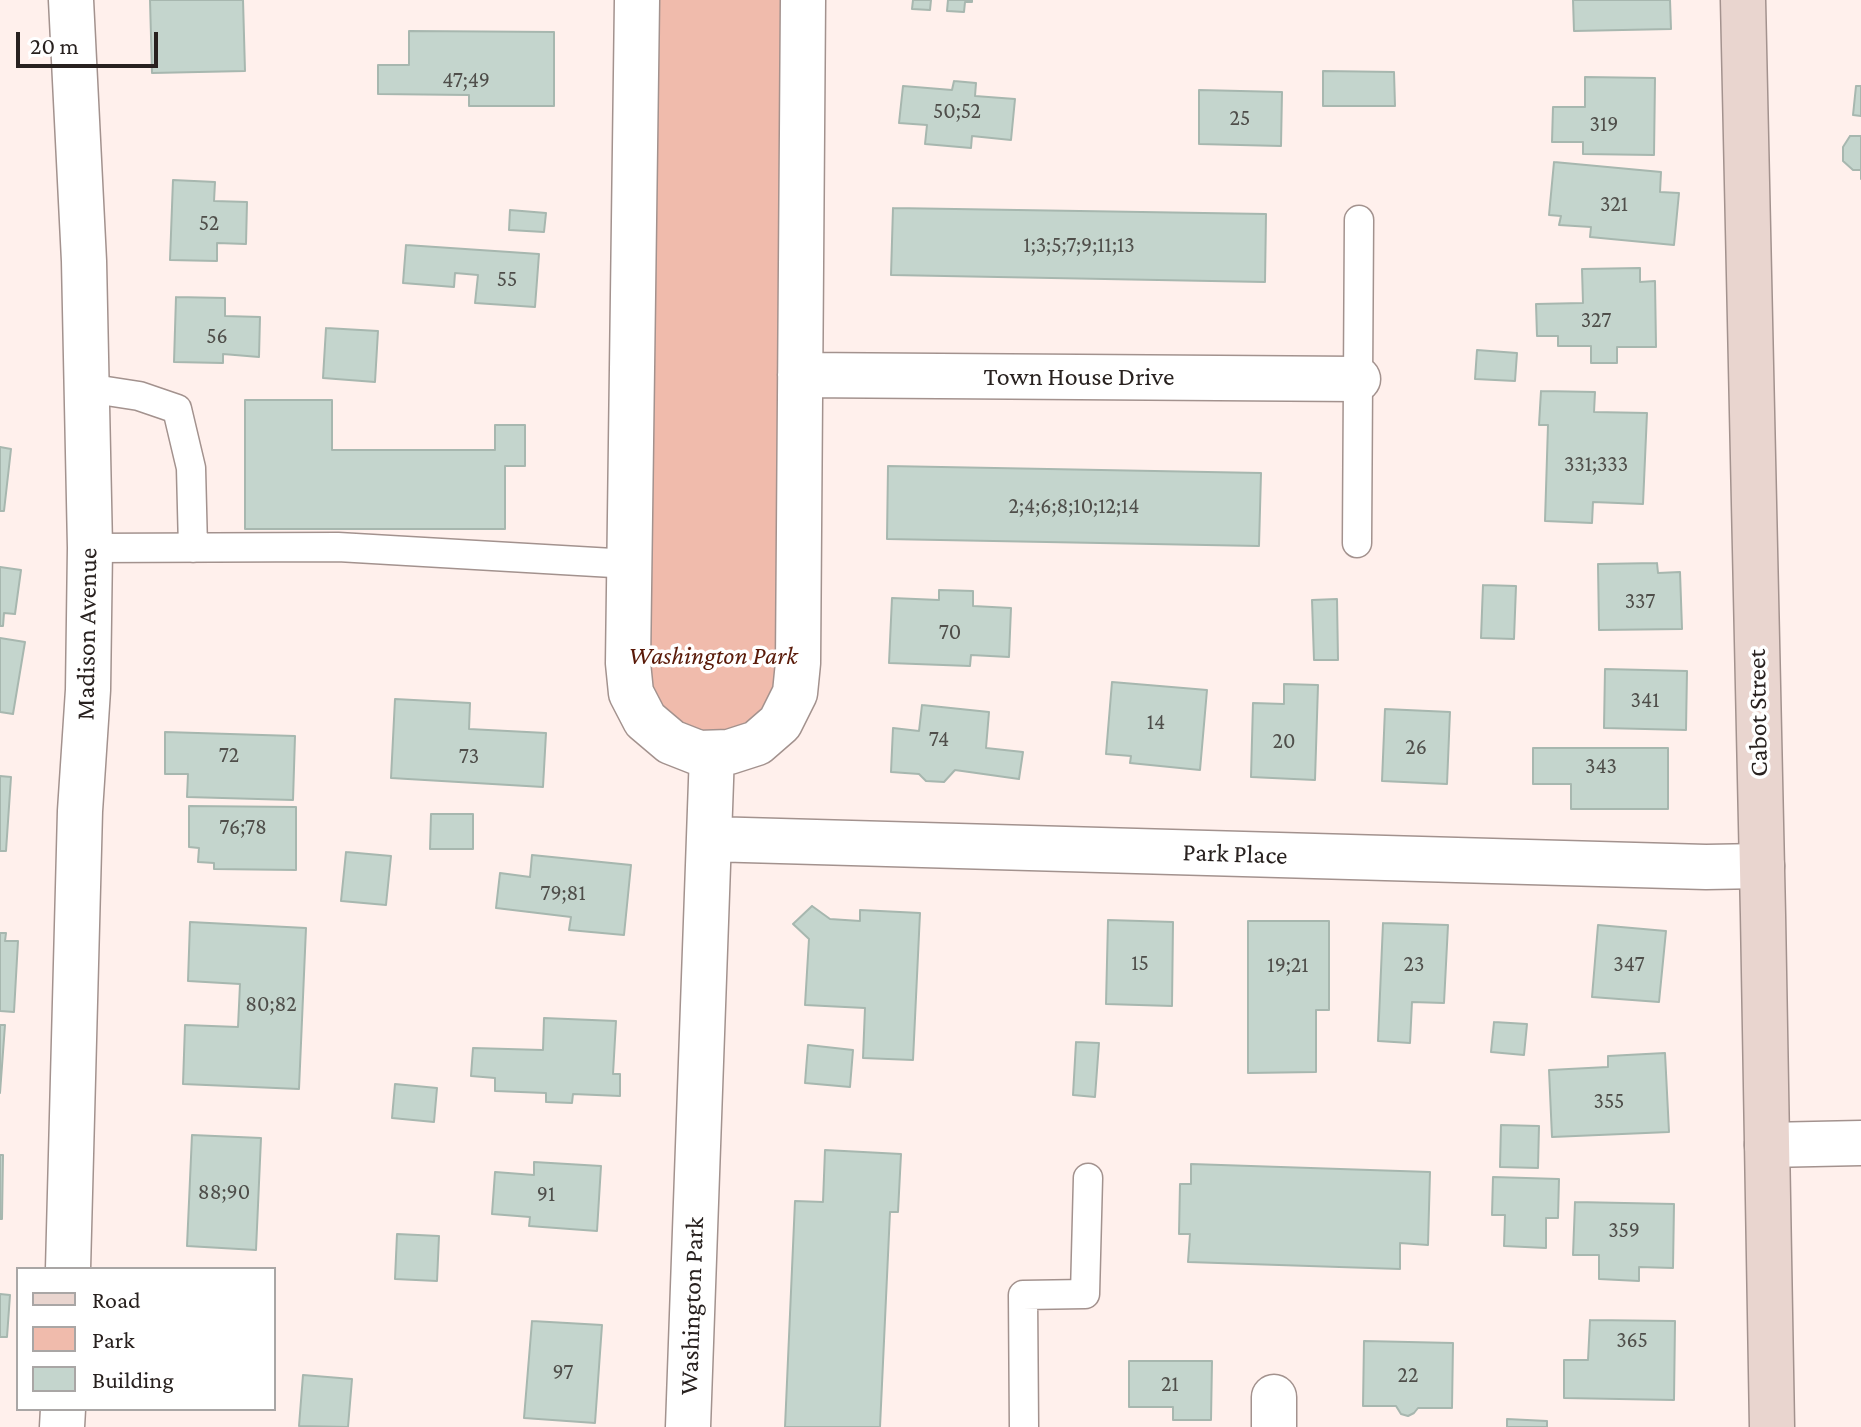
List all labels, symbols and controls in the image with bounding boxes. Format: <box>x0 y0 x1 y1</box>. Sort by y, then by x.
scale bar <box>20 16 162 66</box>
text: 20 m <box>30 32 79 59</box>
house number: 47;49 <box>442 67 490 93</box>
house number: 50;52 <box>933 98 981 124</box>
house number: 25 <box>1230 105 1250 131</box>
house number: 319 <box>1590 111 1618 137</box>
house number: 321 <box>1600 191 1628 217</box>
house number: 52 <box>199 210 219 236</box>
house number: 1;3;5;7;9;11;13 <box>1023 232 1135 258</box>
house number: 55 <box>497 266 517 292</box>
house number: 327 <box>1581 307 1611 333</box>
house number: 56 <box>206 323 228 349</box>
street label: Town House Drive <box>984 361 1174 393</box>
house number: 331;333 <box>1564 451 1628 477</box>
house number: 2;4;6;8;10;12;14 <box>1009 493 1139 519</box>
street label: Madison Avenue <box>70 547 104 721</box>
house number: 337 <box>1625 588 1655 614</box>
house number: 70 <box>939 619 961 645</box>
park label: Washington Park <box>628 640 798 672</box>
street label: Cabot Street <box>1741 649 1775 777</box>
house number: 341 <box>1631 687 1659 713</box>
house number: 14 <box>1147 709 1165 735</box>
house number: 74 <box>929 726 949 752</box>
house number: 20 <box>1273 728 1295 754</box>
house number: 26 <box>1405 734 1427 760</box>
house number: 72 <box>219 742 239 768</box>
house number: 73 <box>459 743 479 769</box>
house number: 343 <box>1585 753 1617 779</box>
house number: 76;78 <box>219 814 267 840</box>
street label: Park Place <box>1182 837 1288 871</box>
house number: 79;81 <box>540 880 586 906</box>
house number: 15 <box>1131 950 1149 976</box>
house number: 23 <box>1404 951 1424 977</box>
house number: 347 <box>1613 951 1645 977</box>
house number: 19;21 <box>1267 952 1309 978</box>
house number: 80;82 <box>245 991 297 1017</box>
house number: 355 <box>1594 1088 1624 1114</box>
house number: 88;90 <box>198 1179 250 1205</box>
house number: 91 <box>537 1181 555 1207</box>
street label: Washington Park <box>673 1216 711 1396</box>
house number: 359 <box>1608 1217 1640 1243</box>
legend <box>16 1267 276 1411</box>
text: Road <box>92 1286 141 1313</box>
text: Park <box>92 1326 135 1353</box>
house number: 365 <box>1616 1327 1648 1353</box>
house number: 97 <box>553 1359 573 1385</box>
house number: 22 <box>1398 1362 1418 1388</box>
text: Building <box>92 1366 174 1393</box>
house number: 21 <box>1161 1371 1179 1397</box>

